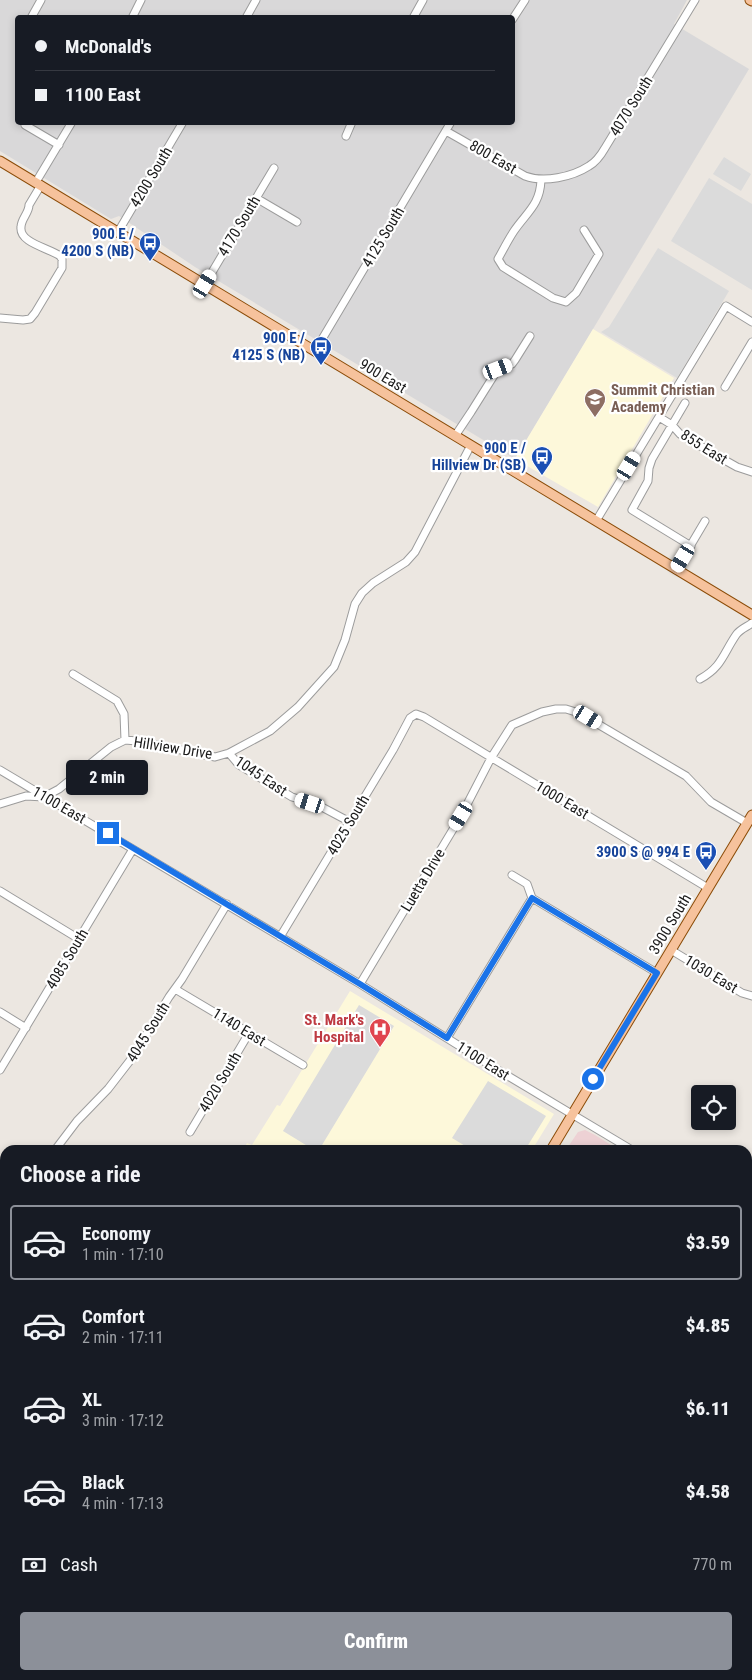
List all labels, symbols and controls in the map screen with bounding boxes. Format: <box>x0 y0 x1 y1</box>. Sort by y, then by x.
text: McDonald's <box>65 35 152 58</box>
street label: 4070 South <box>606 73 656 139</box>
text: 1100 East <box>65 83 141 106</box>
street label: 800 East <box>466 136 520 178</box>
street label: 4200 South <box>126 144 176 210</box>
street label: 4170 South <box>214 193 264 259</box>
street label: 4125 South <box>358 204 408 270</box>
place label: 900 E / 4200 S (NB) <box>61 225 134 260</box>
bus stop icon: 900 E / 4200 S (NB) <box>138 231 162 262</box>
car <box>190 267 219 301</box>
place label: 900 E / 4125 S (NB) <box>232 329 305 364</box>
bus stop icon: 900 E / 4125 S (NB) <box>309 335 333 366</box>
street label: 900 East <box>356 355 410 397</box>
car <box>481 357 514 381</box>
place label: Summit Christian Academy <box>611 381 715 416</box>
school or university icon: Summit Christian Academy <box>583 387 607 418</box>
street label: 855 East <box>677 426 731 468</box>
place label: 900 E / Hillview Dr (SB) <box>432 439 526 474</box>
bus stop icon: 900 E / Hillview Dr (SB) <box>530 445 554 476</box>
car <box>614 449 643 483</box>
car <box>668 541 697 575</box>
car <box>571 703 604 731</box>
street label: Hillview Drive <box>132 733 214 763</box>
street label: 1045 East <box>232 752 290 800</box>
callout: 2 min <box>67 760 149 796</box>
text: 2 min <box>89 768 125 787</box>
street label: 1000 East <box>532 777 592 823</box>
street label: 1100 East <box>29 782 89 828</box>
car <box>293 791 326 815</box>
street label: 4025 South <box>323 792 373 858</box>
car <box>446 799 475 833</box>
route end <box>97 822 119 844</box>
bus stop icon: 3900 S @ 994 E <box>694 840 718 871</box>
place label: 3900 S @ 994 E <box>596 843 690 861</box>
street label: Luetta Drive <box>397 845 449 915</box>
street label: 3900 South <box>645 891 695 957</box>
street label: 4085 South <box>42 926 92 992</box>
street label: 1030 East <box>681 951 741 997</box>
street label: 4045 South <box>123 999 173 1065</box>
street label: 1140 East <box>209 1004 269 1050</box>
place label: St. Mark's Hospital <box>304 1011 364 1046</box>
hospital icon: St. Mark's Hospital <box>368 1017 392 1048</box>
street label: 1100 East <box>453 1038 513 1084</box>
street label: 4020 South <box>195 1049 245 1115</box>
route start <box>582 1068 604 1090</box>
map controls <box>691 1085 736 1130</box>
button: locate <box>691 1085 736 1130</box>
text: Choose a ride <box>20 1162 141 1187</box>
icon: car <box>22 1220 67 1265</box>
text: Economy <box>82 1222 151 1245</box>
text: $3.59 <box>686 1231 730 1254</box>
text: 1 min · 17:10 <box>82 1245 164 1264</box>
icon: car <box>22 1303 67 1348</box>
text: Comfort <box>82 1305 145 1328</box>
text: $4.85 <box>686 1314 730 1337</box>
text: 2 min · 17:11 <box>82 1328 164 1347</box>
icon: car <box>22 1386 67 1431</box>
text: XL <box>82 1388 102 1411</box>
text: $6.11 <box>686 1397 730 1420</box>
text: 3 min · 17:12 <box>82 1411 164 1430</box>
icon: car <box>22 1469 67 1514</box>
text: Black <box>82 1471 124 1494</box>
text: $4.58 <box>686 1480 730 1503</box>
text: 4 min · 17:13 <box>82 1494 164 1513</box>
icon: cash <box>20 1551 48 1579</box>
text: Cash <box>60 1553 98 1576</box>
text: 770 m <box>693 1555 732 1574</box>
button: Confirm <box>20 1612 732 1670</box>

